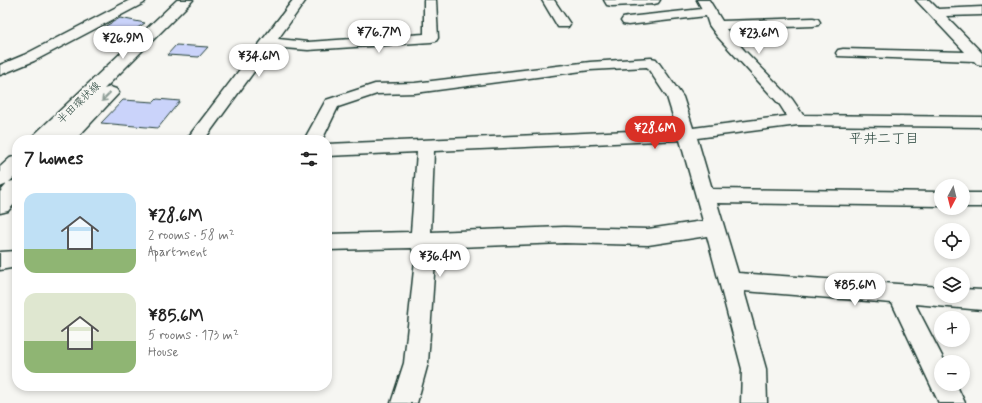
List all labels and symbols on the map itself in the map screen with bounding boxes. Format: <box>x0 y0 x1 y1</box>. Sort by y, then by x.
pin: ¥76.7M <box>346 20 412 54</box>
pin: ¥23.6M <box>726 21 792 55</box>
pin: ¥26.9M <box>90 26 156 60</box>
pin: ¥34.6M <box>226 44 292 78</box>
street label: 半田環状線 <box>54 79 104 127</box>
one-way arrow <box>101 92 111 102</box>
pin: ¥28.6M <box>622 116 688 150</box>
district label: 平井二丁目 <box>849 130 919 148</box>
north arrow <box>934 179 970 215</box>
pin: ¥36.4M <box>407 244 473 278</box>
pin: ¥85.6M <box>822 273 888 307</box>

